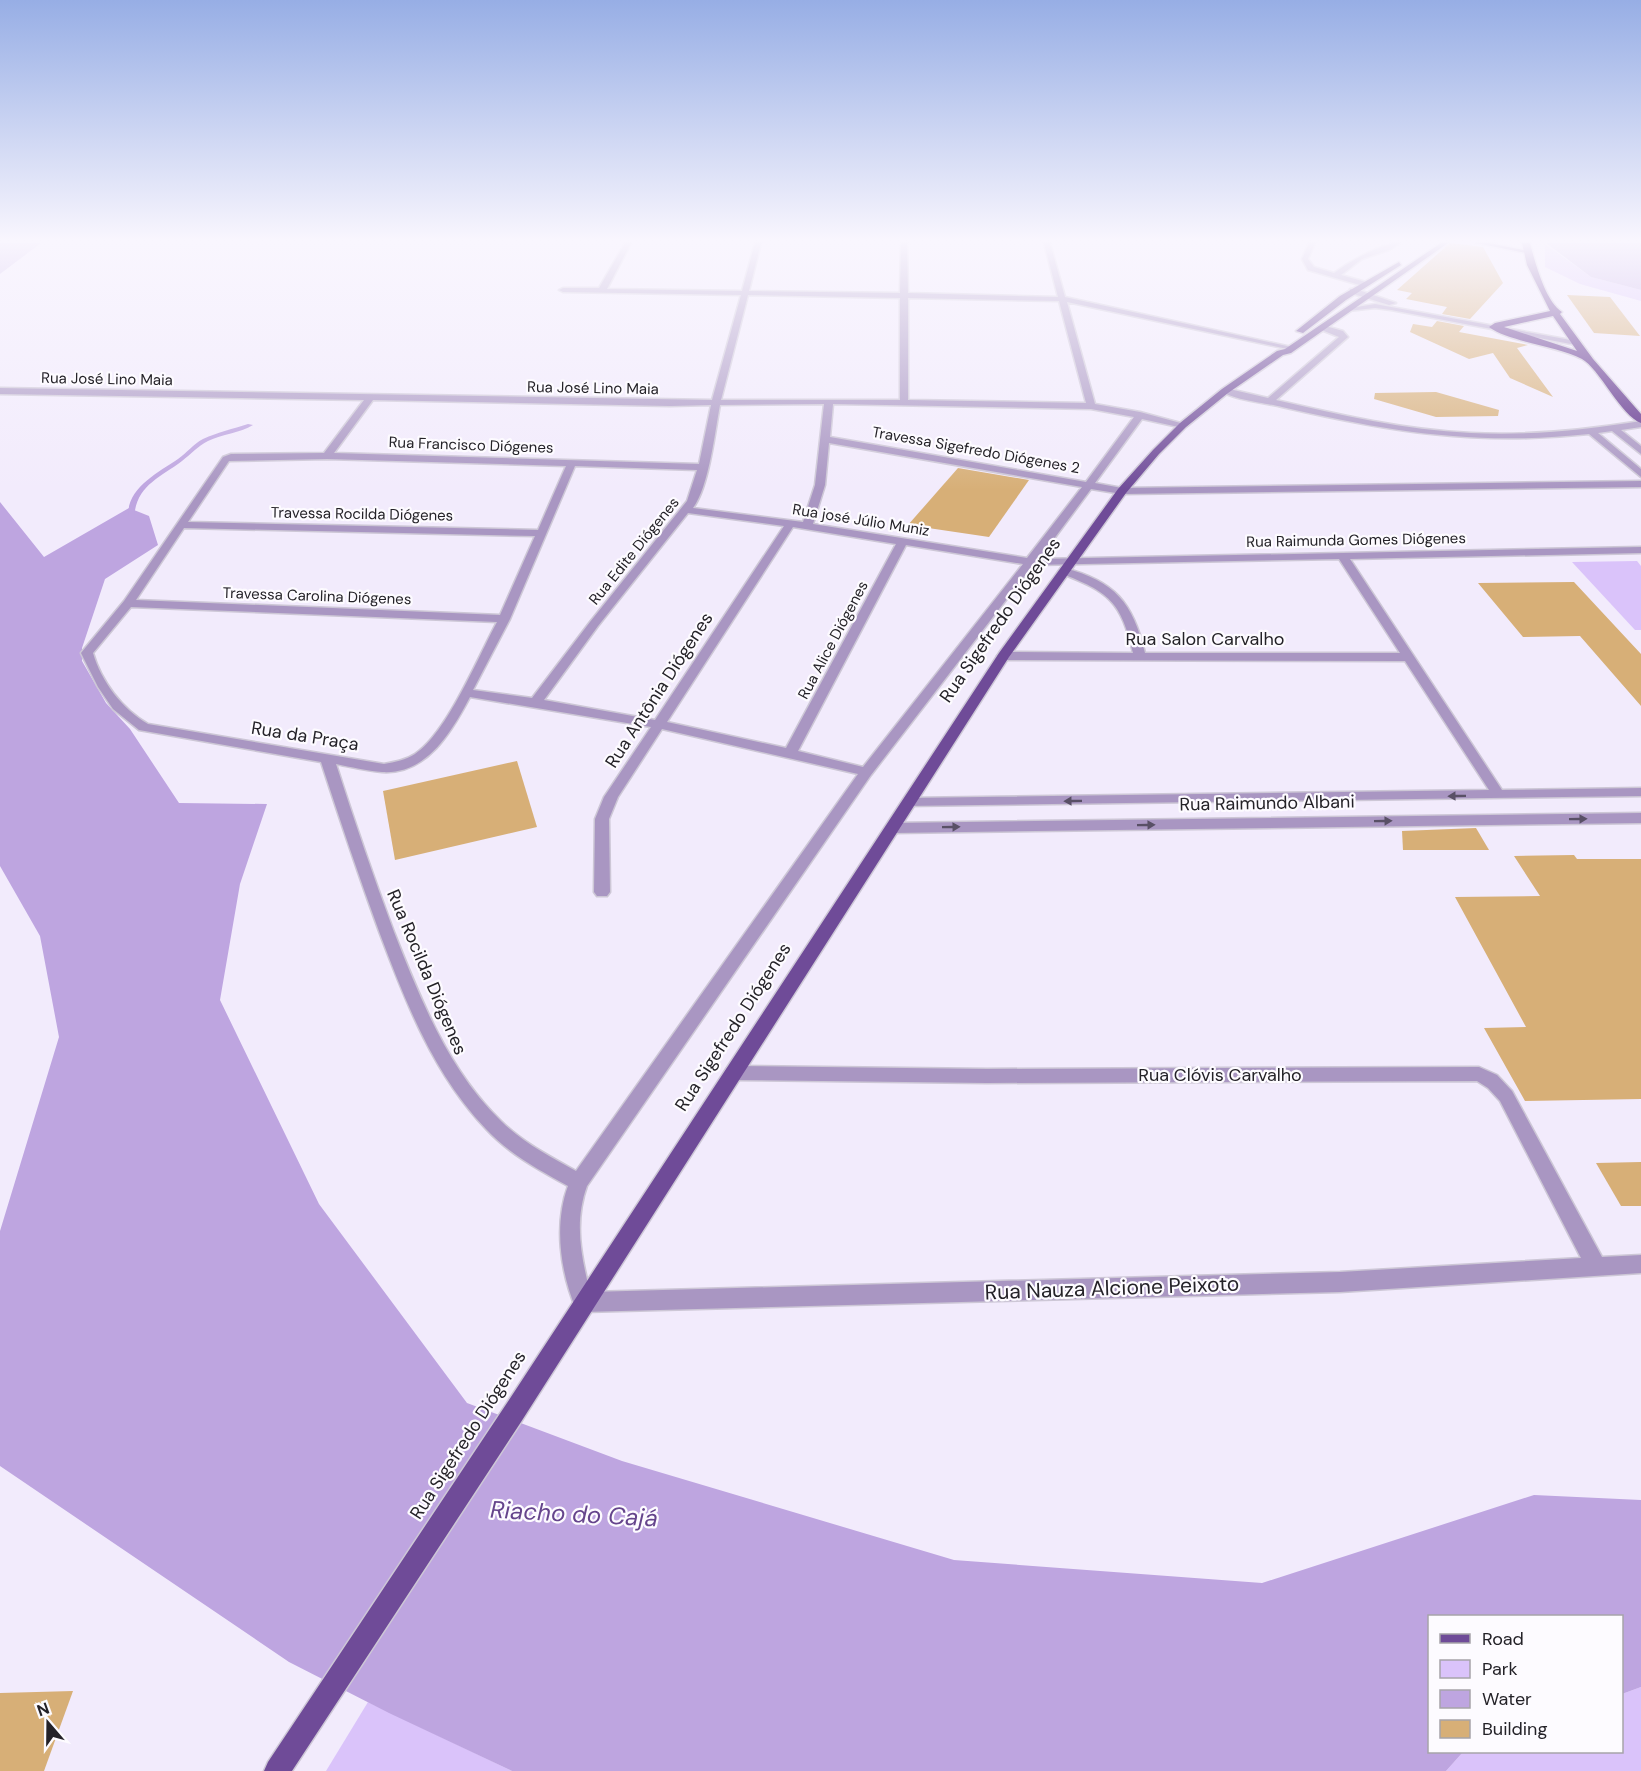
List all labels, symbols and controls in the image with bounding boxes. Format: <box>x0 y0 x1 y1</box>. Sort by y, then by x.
street label: Rua José Lino Maia <box>41 368 173 390</box>
street label: Rua José Lino Maia <box>527 377 659 399</box>
street label: Travessa Sigefredo Diógenes 2 <box>871 422 1081 478</box>
street label: Rua Francisco Diógenes <box>388 432 554 458</box>
street label: Rua Edite Diógenes <box>584 493 684 609</box>
street label: Rua josé Júlio Muniz <box>791 499 931 541</box>
street label: Travessa Rocilda Diógenes <box>271 502 453 526</box>
street label: Rua Raimunda Gomes Diógenes <box>1246 528 1466 552</box>
street label: Rua Sigefredo Diógenes <box>934 533 1066 707</box>
street label: Rua Alice Diógenes <box>793 577 873 703</box>
street label: Travessa Carolina Diógenes <box>222 583 412 609</box>
street label: Rua Antônia Diógenes <box>600 608 718 772</box>
street label: Rua Salon Carvalho <box>1126 627 1284 651</box>
street label: Rua da Praça <box>250 716 360 756</box>
street label: Rua Raimundo Albani <box>1179 789 1355 817</box>
one-way arrow <box>1447 791 1466 800</box>
one-way arrow <box>1063 796 1082 805</box>
one-way arrow <box>1569 814 1588 824</box>
one-way arrow <box>1374 817 1393 826</box>
one-way arrow <box>1137 820 1156 829</box>
one-way arrow <box>942 822 961 832</box>
street label: Rua Rocilda Diógenes <box>381 886 473 1058</box>
street label: Rua Sigefredo Diógenes <box>670 938 796 1116</box>
street label: Rua Clóvis Carvalho <box>1138 1063 1302 1087</box>
street label: Rua Nauza Alcione Peixoto <box>984 1270 1240 1306</box>
street label: Rua Sigefredo Diógenes <box>405 1346 531 1524</box>
water label: Riacho do Cajá <box>489 1494 659 1533</box>
legend <box>1428 1615 1623 1753</box>
text: Road <box>1482 1627 1524 1651</box>
text: Park <box>1482 1657 1518 1681</box>
text: Water <box>1482 1687 1532 1711</box>
north arrow <box>18 1693 78 1753</box>
text: N <box>34 1698 52 1721</box>
text: Building <box>1482 1717 1547 1741</box>

